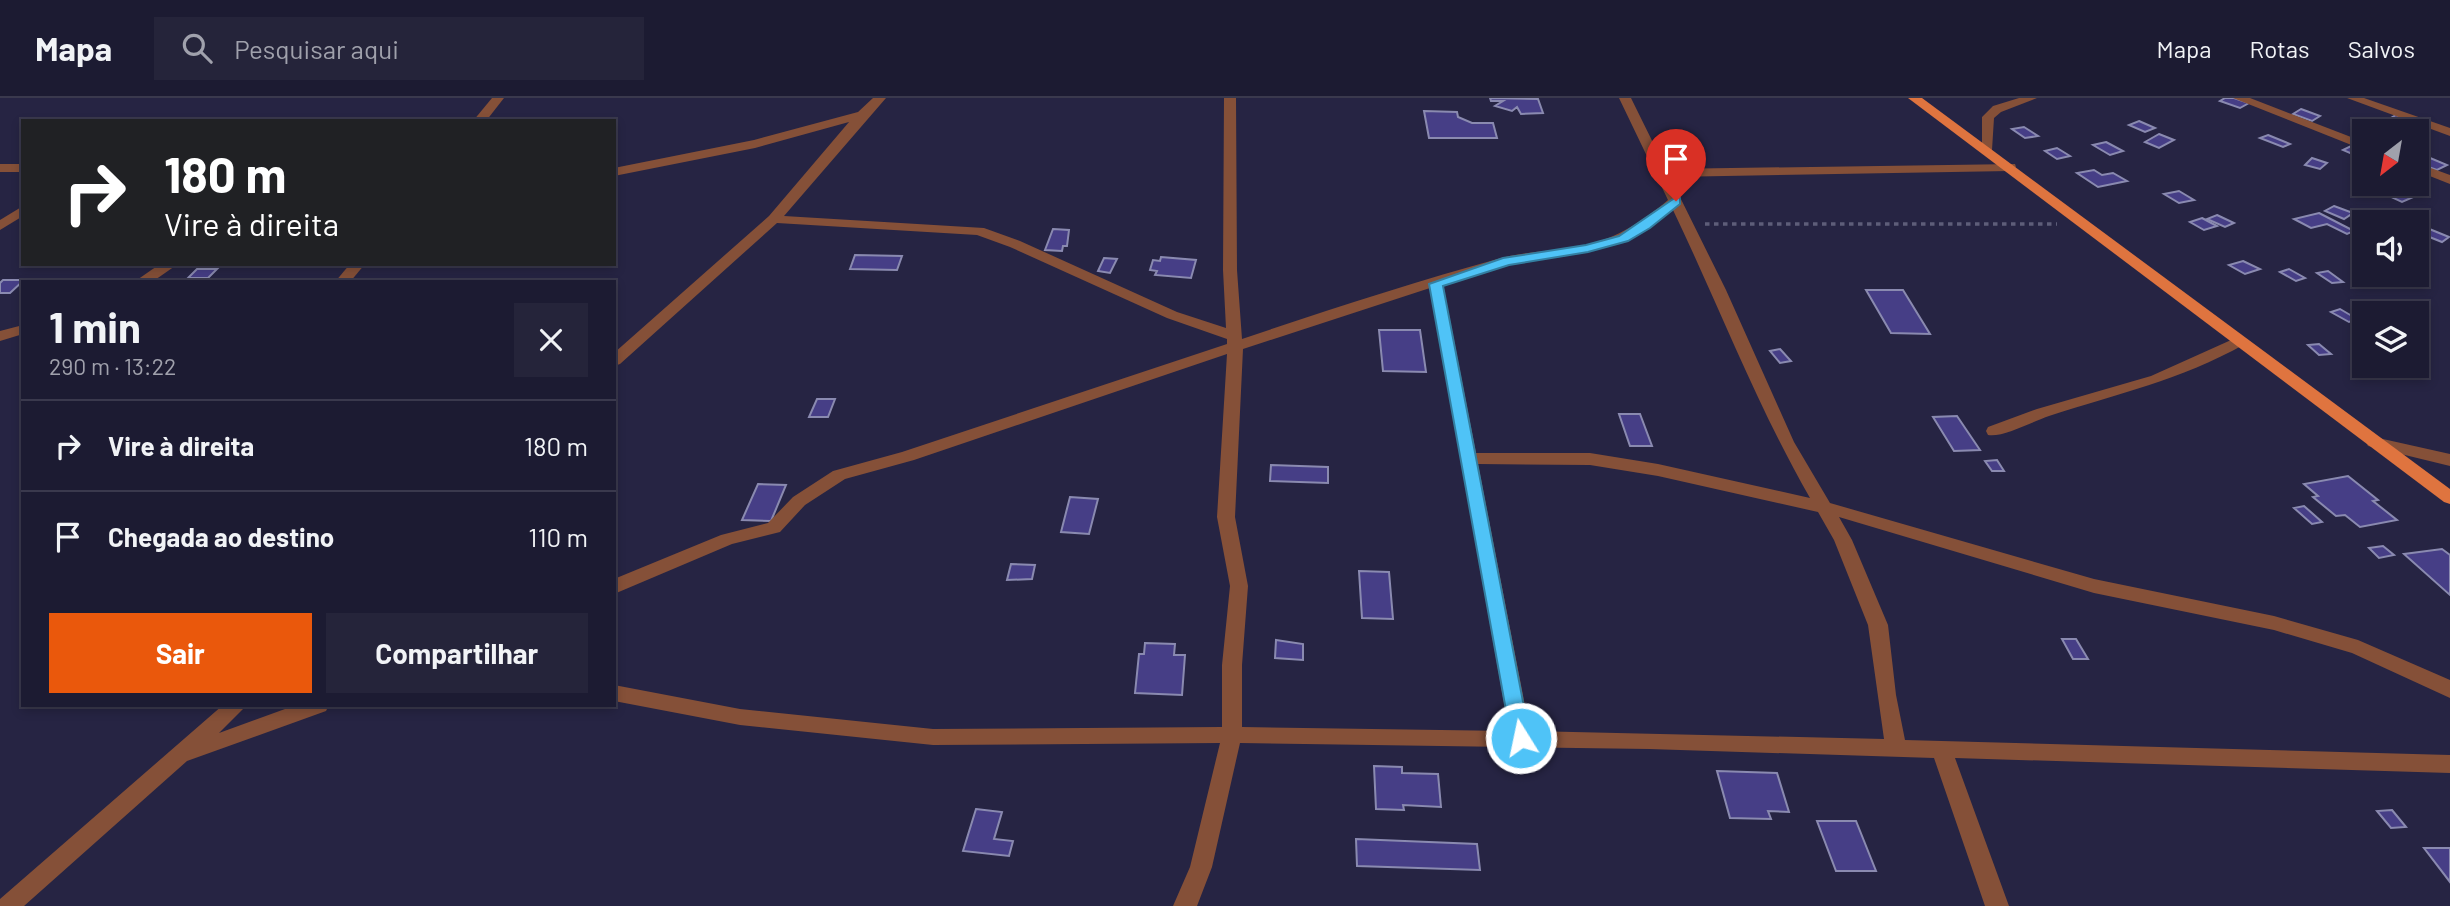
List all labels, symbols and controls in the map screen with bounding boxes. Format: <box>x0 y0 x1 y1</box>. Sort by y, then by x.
search box <box>154 17 644 80</box>
text: Mapa <box>35 28 112 68</box>
icon: search <box>178 29 216 67</box>
text: Pesquisar aqui <box>234 33 399 64</box>
text: Mapa <box>2157 34 2212 63</box>
text: Rotas <box>2250 34 2310 63</box>
text: Salvos <box>2348 34 2415 63</box>
north arrow <box>2352 119 2429 196</box>
map controls <box>2352 119 2429 378</box>
pin <box>1646 129 1706 201</box>
icon: arrive <box>1657 140 1695 178</box>
text: 180 m <box>164 144 287 203</box>
icon: right <box>49 147 140 238</box>
text: Vire à direita <box>164 204 339 242</box>
button: sound <box>2352 210 2429 287</box>
text: 1 min <box>49 301 141 351</box>
button: layers <box>2352 301 2429 378</box>
button: close <box>514 303 588 377</box>
text: 290 m · 13:22 <box>49 352 176 380</box>
icon: right <box>49 427 87 465</box>
text: Vire à direita <box>108 430 254 461</box>
text: 180 m <box>524 430 588 461</box>
icon: arrive <box>49 518 87 556</box>
text: Chegada ao destino <box>108 521 334 552</box>
text: 110 m <box>528 521 588 552</box>
button: Sair <box>49 613 312 693</box>
button: Compartilhar <box>326 613 588 693</box>
position arrow <box>1484 701 1558 775</box>

